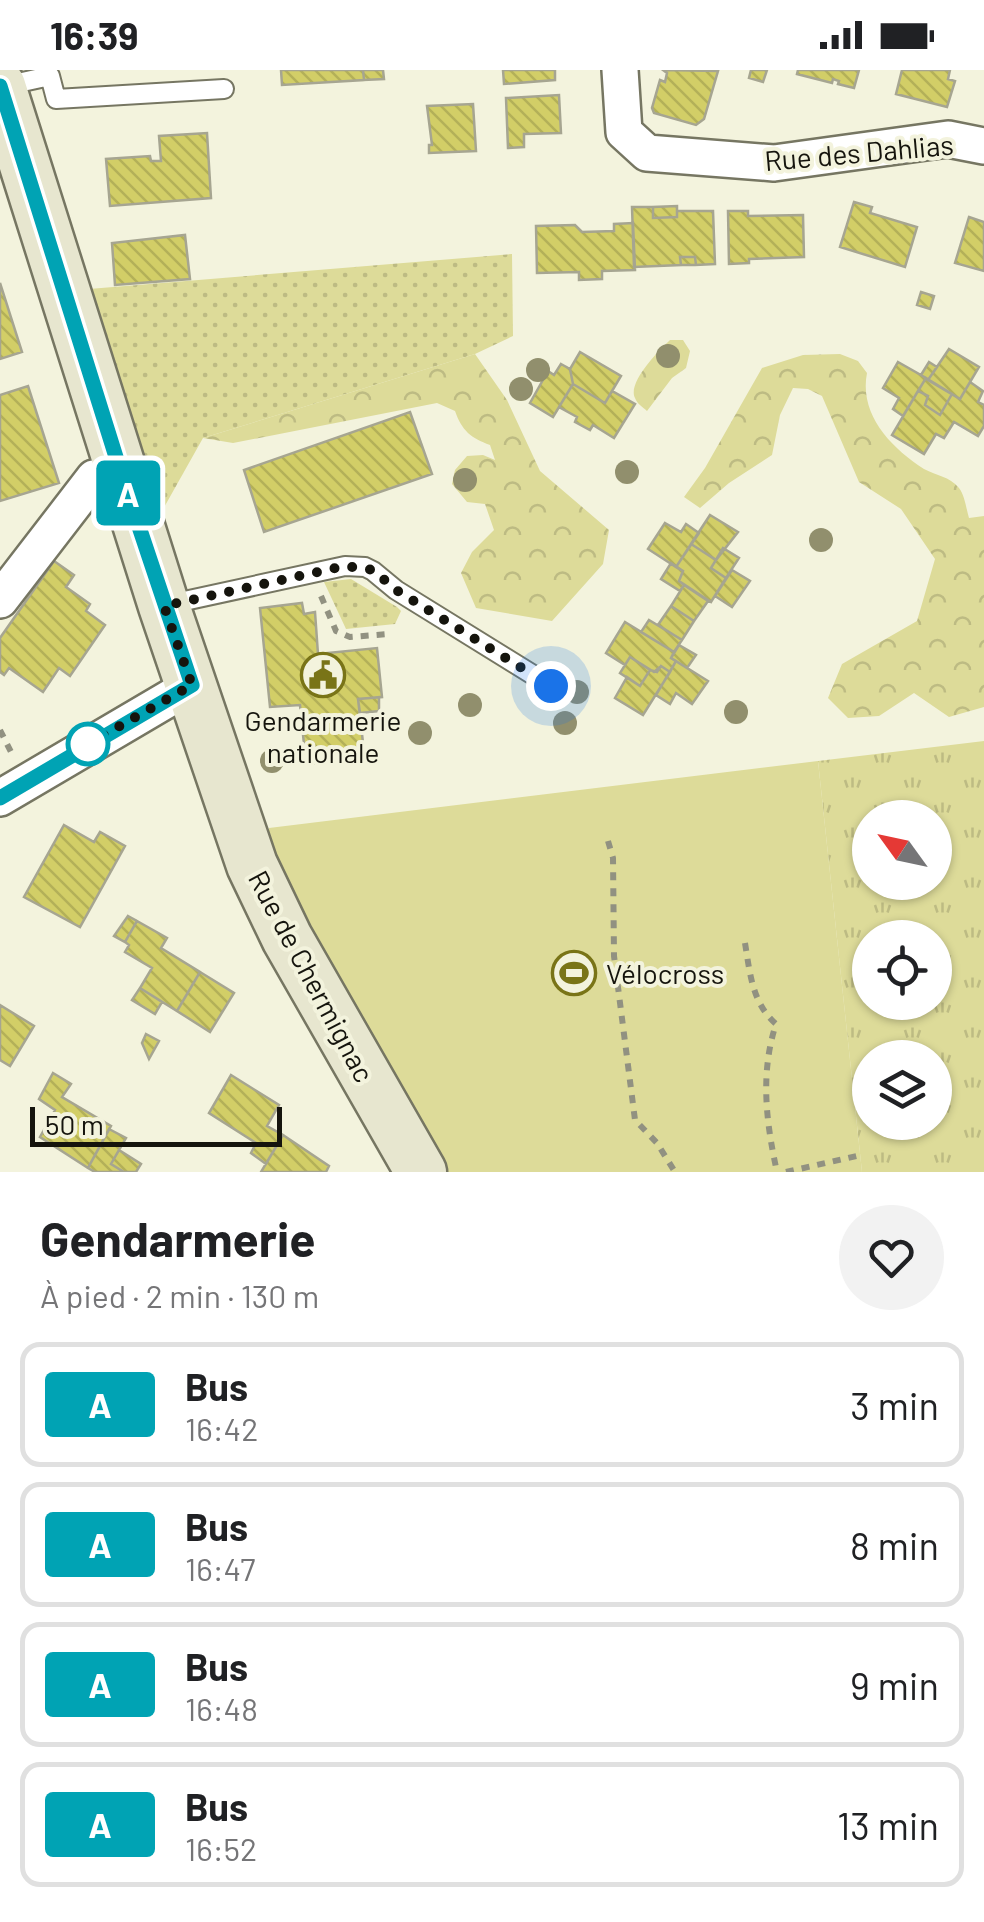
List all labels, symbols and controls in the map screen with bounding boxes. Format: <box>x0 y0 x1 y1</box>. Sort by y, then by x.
text: 16:39 <box>50 12 138 58</box>
street label: Rue des Dahlias <box>763 127 955 177</box>
line badge: A <box>96 460 160 526</box>
text: A <box>116 472 140 514</box>
public building icon: Gendarmerie nationale <box>300 652 346 698</box>
your location <box>526 661 576 711</box>
place label: Gendarmerie nationale <box>245 703 401 769</box>
unlabelled marker <box>67 723 109 765</box>
north arrow <box>852 800 952 900</box>
map controls <box>852 800 952 1140</box>
street label: Rue de Chermignac <box>242 864 382 1088</box>
button: locate <box>852 920 952 1020</box>
sports icon: Vélocross <box>551 950 597 996</box>
place label: Vélocross <box>606 956 724 990</box>
button: layers <box>852 1040 952 1140</box>
scale bar <box>30 1102 282 1146</box>
text: 50 m <box>45 1107 104 1141</box>
button: heart <box>839 1205 944 1310</box>
text: Gendarmerie <box>40 1209 316 1267</box>
text: À pied · 2 min · 130 m <box>40 1276 319 1314</box>
text: Bus <box>185 1363 248 1409</box>
text: 3 min <box>850 1382 939 1428</box>
text: A <box>88 1383 112 1425</box>
text: 16:42 <box>185 1409 258 1447</box>
text: Bus <box>185 1503 248 1549</box>
text: 8 min <box>850 1522 939 1568</box>
text: A <box>88 1523 112 1565</box>
text: 16:47 <box>185 1549 255 1587</box>
text: Bus <box>185 1643 248 1689</box>
text: 9 min <box>850 1662 939 1708</box>
text: A <box>88 1663 112 1705</box>
text: 16:48 <box>185 1689 258 1727</box>
text: Bus <box>185 1783 248 1829</box>
text: 13 min <box>837 1802 939 1848</box>
text: A <box>88 1803 112 1845</box>
text: 16:52 <box>185 1829 257 1867</box>

